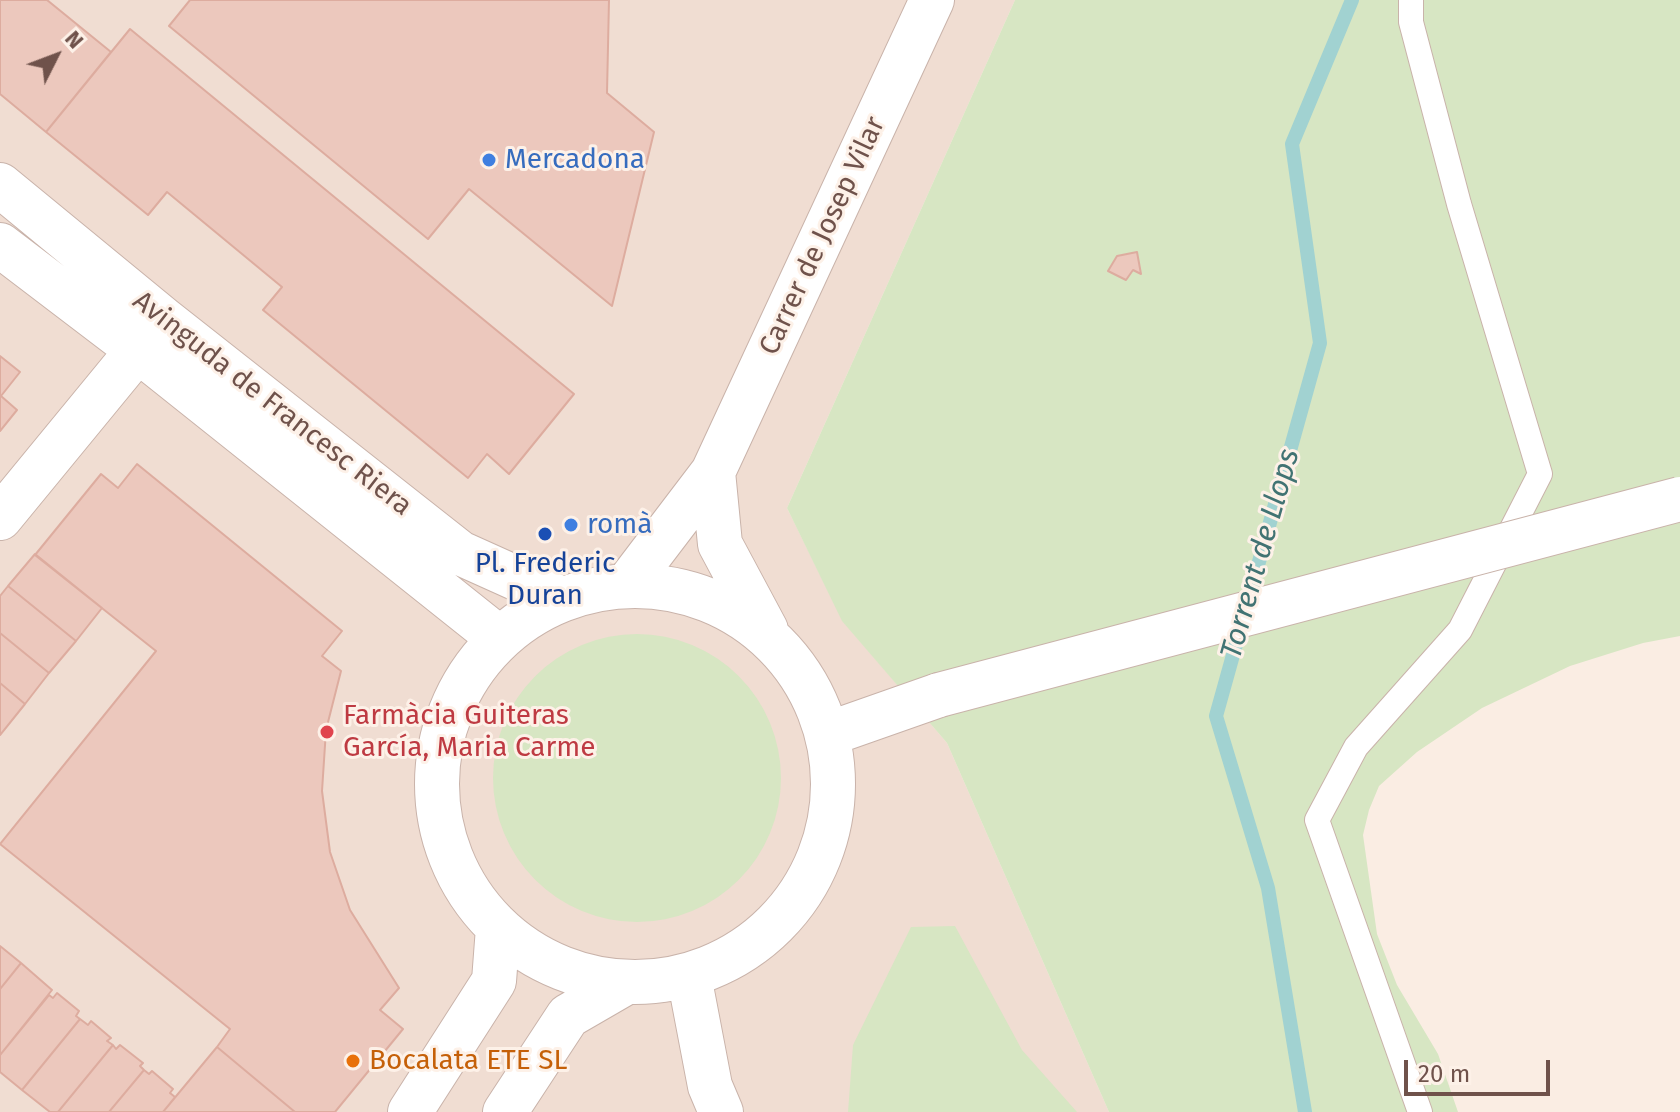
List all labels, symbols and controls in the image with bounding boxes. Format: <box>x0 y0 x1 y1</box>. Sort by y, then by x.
north arrow <box>16 16 96 96</box>
text: N <box>59 25 89 54</box>
street label: Carrer de Josep Vilar <box>753 111 893 361</box>
place label: Mercadona <box>505 143 645 177</box>
marker: Mercadona <box>480 151 498 169</box>
street label: Avinguda de Francesc Riera <box>126 285 418 523</box>
water label: Torrent de Llops <box>1214 445 1308 663</box>
place label: romà <box>587 508 653 542</box>
marker: romà <box>562 516 580 534</box>
marker: Pl. Frederic Duran <box>536 525 554 543</box>
place label: Pl. Frederic Duran <box>475 547 615 613</box>
place label: Farmàcia Guiteras García, Maria Carme <box>343 699 596 765</box>
marker: Farmàcia Guiteras García, Maria Carme <box>318 723 336 741</box>
place label: Bocalata ETE SL <box>369 1044 567 1078</box>
scale bar <box>1408 1044 1554 1094</box>
marker: Bocalata ETE SL <box>344 1052 362 1070</box>
text: 20 m <box>1418 1060 1470 1088</box>

